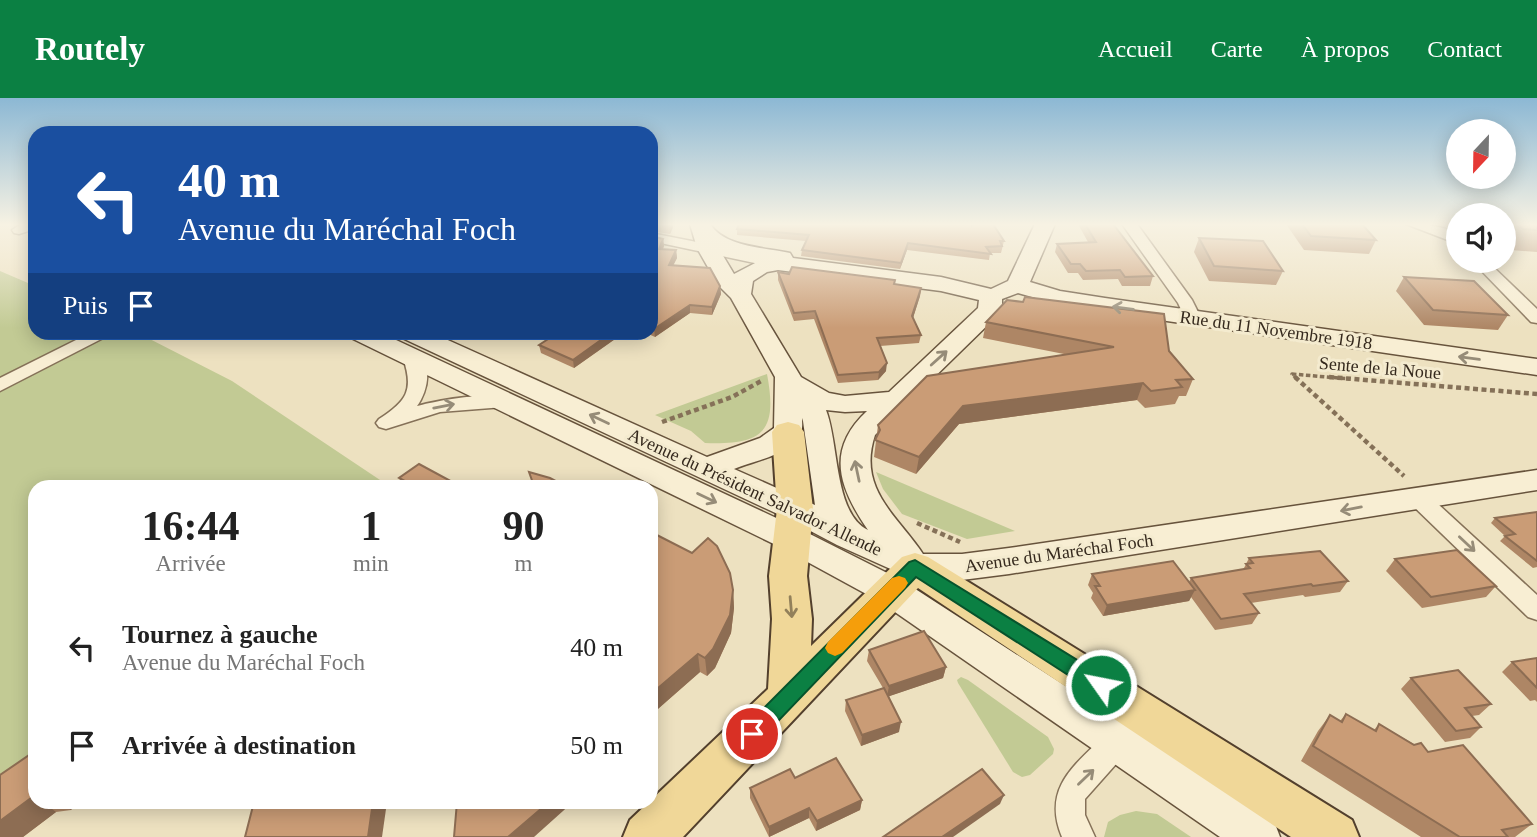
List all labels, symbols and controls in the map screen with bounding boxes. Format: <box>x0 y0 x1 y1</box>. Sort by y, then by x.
text: Routely <box>35 31 145 67</box>
text: Accueil <box>1098 36 1173 62</box>
text: Carte <box>1211 36 1263 62</box>
text: À propos <box>1301 36 1389 62</box>
text: Contact <box>1427 36 1502 62</box>
north arrow <box>1446 119 1516 189</box>
map controls <box>1446 119 1516 273</box>
text: 40 m <box>178 153 280 208</box>
icon: left <box>63 154 154 245</box>
button: sound <box>1446 203 1516 273</box>
text: Avenue du Maréchal Foch <box>178 211 516 247</box>
icon: arrive <box>122 287 160 325</box>
text: Puis <box>63 291 108 320</box>
one-way arrow <box>1112 301 1135 314</box>
street label: Rue du 11 Novembre 1918 <box>1178 307 1374 353</box>
one-way arrow <box>930 350 948 366</box>
one-way arrow <box>1459 351 1481 364</box>
street label: Sente de la Noue <box>1318 353 1442 383</box>
one-way arrow <box>432 398 455 412</box>
one-way arrow <box>589 412 610 425</box>
street label: Avenue du Président Salvador Allende <box>625 424 885 560</box>
one-way arrow <box>849 460 863 483</box>
one-way arrow <box>696 492 717 506</box>
text: 16:44 <box>142 503 240 549</box>
text: 1 <box>360 503 381 549</box>
text: 90 <box>502 503 544 549</box>
one-way arrow <box>1340 503 1363 517</box>
street label: Avenue du Maréchal Foch <box>963 530 1155 576</box>
one-way arrow <box>1458 536 1475 553</box>
text: Arrivée <box>155 551 226 576</box>
text: min <box>353 551 389 576</box>
text: m <box>514 551 532 576</box>
one-way arrow <box>785 596 798 618</box>
text: Tournez à gauche <box>122 620 318 649</box>
icon: left <box>63 629 101 667</box>
text: 40 m <box>570 633 623 662</box>
position arrow <box>1064 648 1138 722</box>
text: Avenue du Maréchal Foch <box>122 650 365 675</box>
pin <box>722 704 782 764</box>
icon: arrive <box>733 715 771 753</box>
icon: arrive <box>63 727 101 765</box>
text: Arrivée à destination <box>122 731 356 760</box>
text: 50 m <box>570 731 623 760</box>
one-way arrow <box>1077 769 1094 786</box>

